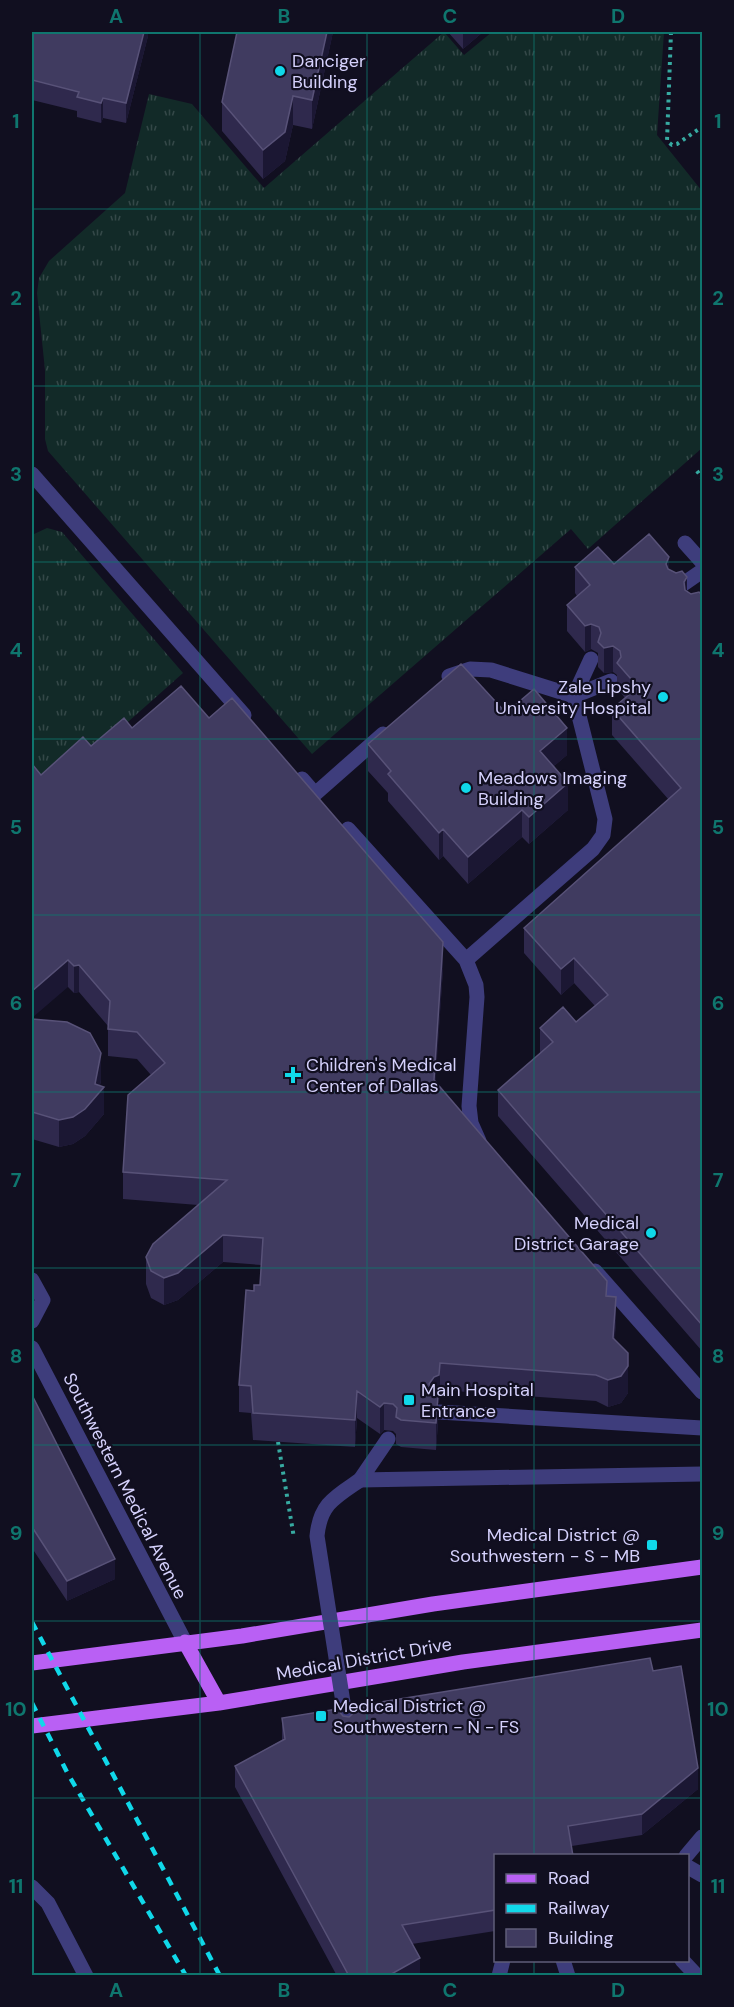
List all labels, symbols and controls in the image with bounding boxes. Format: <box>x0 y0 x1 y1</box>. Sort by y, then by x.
text: A <box>109 3 123 29</box>
text: B <box>278 3 290 29</box>
text: C <box>443 3 457 29</box>
text: D <box>611 3 625 29</box>
place label: Danciger Building <box>292 49 366 94</box>
marker: Danciger Building <box>273 64 287 78</box>
text: 1 <box>12 108 20 134</box>
text: 1 <box>714 108 722 134</box>
text: 2 <box>10 285 22 311</box>
text: 2 <box>712 285 724 311</box>
text: 3 <box>10 461 22 487</box>
text: 3 <box>712 461 724 487</box>
text: 4 <box>10 637 23 663</box>
text: 4 <box>712 637 725 663</box>
place label: Zale Lipshy University Hospital <box>495 675 651 720</box>
marker: Zale Lipshy University Hospital <box>656 690 670 704</box>
place label: Meadows Imaging Building <box>478 766 627 811</box>
marker: Meadows Imaging Building <box>459 781 473 795</box>
text: 5 <box>10 814 22 840</box>
text: 5 <box>712 814 724 840</box>
text: 6 <box>10 990 22 1016</box>
text: 6 <box>712 990 724 1016</box>
place label: Children's Medical Center of Dallas <box>306 1053 457 1098</box>
marker: Children's Medical Center of Dallas <box>284 1066 302 1084</box>
text: 7 <box>11 1167 22 1193</box>
text: 7 <box>713 1167 724 1193</box>
place label: Medical District Garage <box>514 1211 639 1256</box>
marker: Medical District Garage <box>644 1226 658 1240</box>
text: 8 <box>10 1343 22 1369</box>
text: 8 <box>712 1343 724 1369</box>
street label: Southwestern Medical Avenue <box>57 1369 193 1603</box>
place label: Main Hospital Entrance <box>421 1378 534 1423</box>
marker: Main Hospital Entrance <box>402 1393 416 1407</box>
text: 9 <box>10 1520 22 1546</box>
text: 9 <box>712 1520 724 1546</box>
place label: Medical District @ Southwestern - S - MB <box>450 1523 640 1568</box>
marker: Medical District @ Southwestern - S - MB <box>645 1538 659 1552</box>
street label: Medical District Drive <box>274 1632 454 1686</box>
place label: Medical District @ Southwestern - N - FS <box>333 1694 519 1739</box>
text: 10 <box>5 1696 27 1722</box>
text: 10 <box>707 1696 729 1722</box>
marker: Medical District @ Southwestern - N - FS <box>314 1709 328 1723</box>
legend <box>494 1854 689 1962</box>
text: Road <box>548 1866 590 1890</box>
text: 11 <box>9 1873 23 1899</box>
text: 11 <box>711 1873 725 1899</box>
text: Railway <box>548 1896 610 1920</box>
text: Building <box>548 1926 613 1950</box>
text: A <box>109 1977 123 2003</box>
text: B <box>278 1977 290 2003</box>
text: C <box>443 1977 457 2003</box>
text: D <box>611 1977 625 2003</box>

